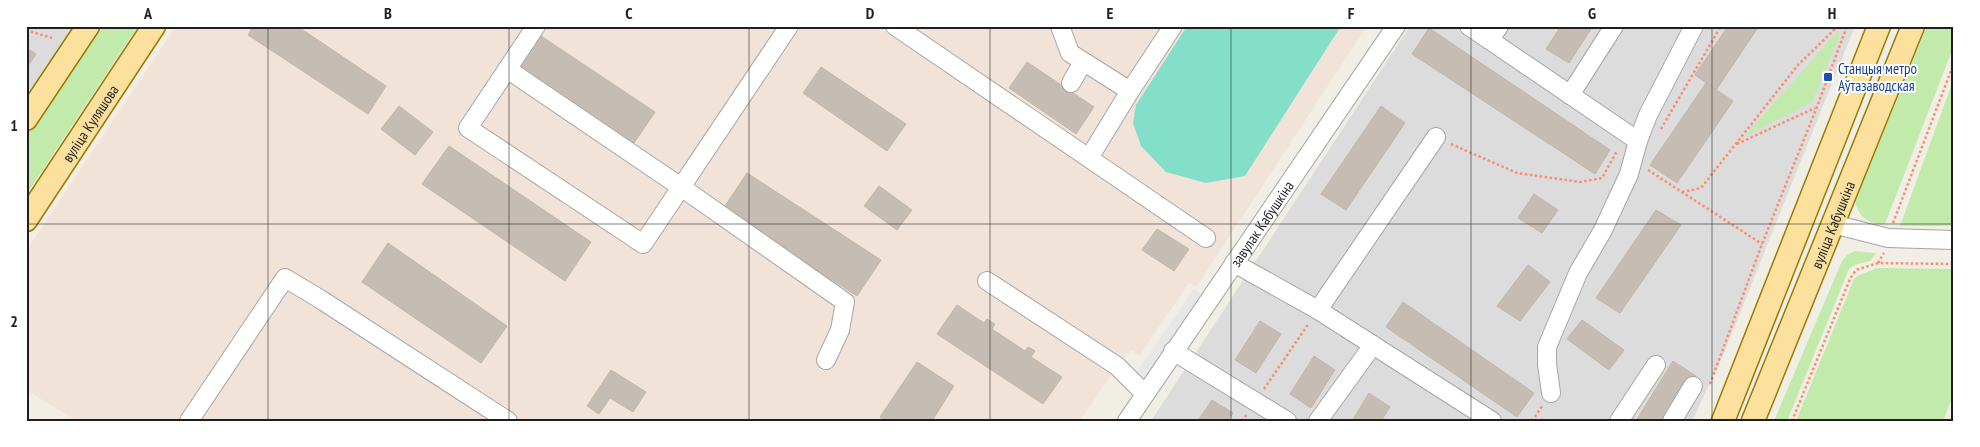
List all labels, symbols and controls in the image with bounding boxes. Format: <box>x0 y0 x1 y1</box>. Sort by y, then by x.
text: A <box>143 3 153 23</box>
text: B <box>384 3 392 23</box>
text: C <box>625 3 633 23</box>
text: D <box>866 3 875 23</box>
text: E <box>1107 3 1114 23</box>
text: F <box>1348 3 1355 23</box>
text: G <box>1588 3 1596 23</box>
text: H <box>1828 3 1836 23</box>
place label: Станцыя метро Аўтазаводская <box>1838 59 1917 95</box>
marker: Станцыя метро Аўтазаводская <box>1822 71 1834 83</box>
street label: вуліца Куляшова <box>57 81 122 165</box>
text: 1 <box>10 115 18 135</box>
street label: завулак Кабушкіна <box>1226 177 1297 270</box>
street label: вуліца Кабушкіна <box>1806 178 1859 271</box>
text: 2 <box>10 311 18 331</box>

